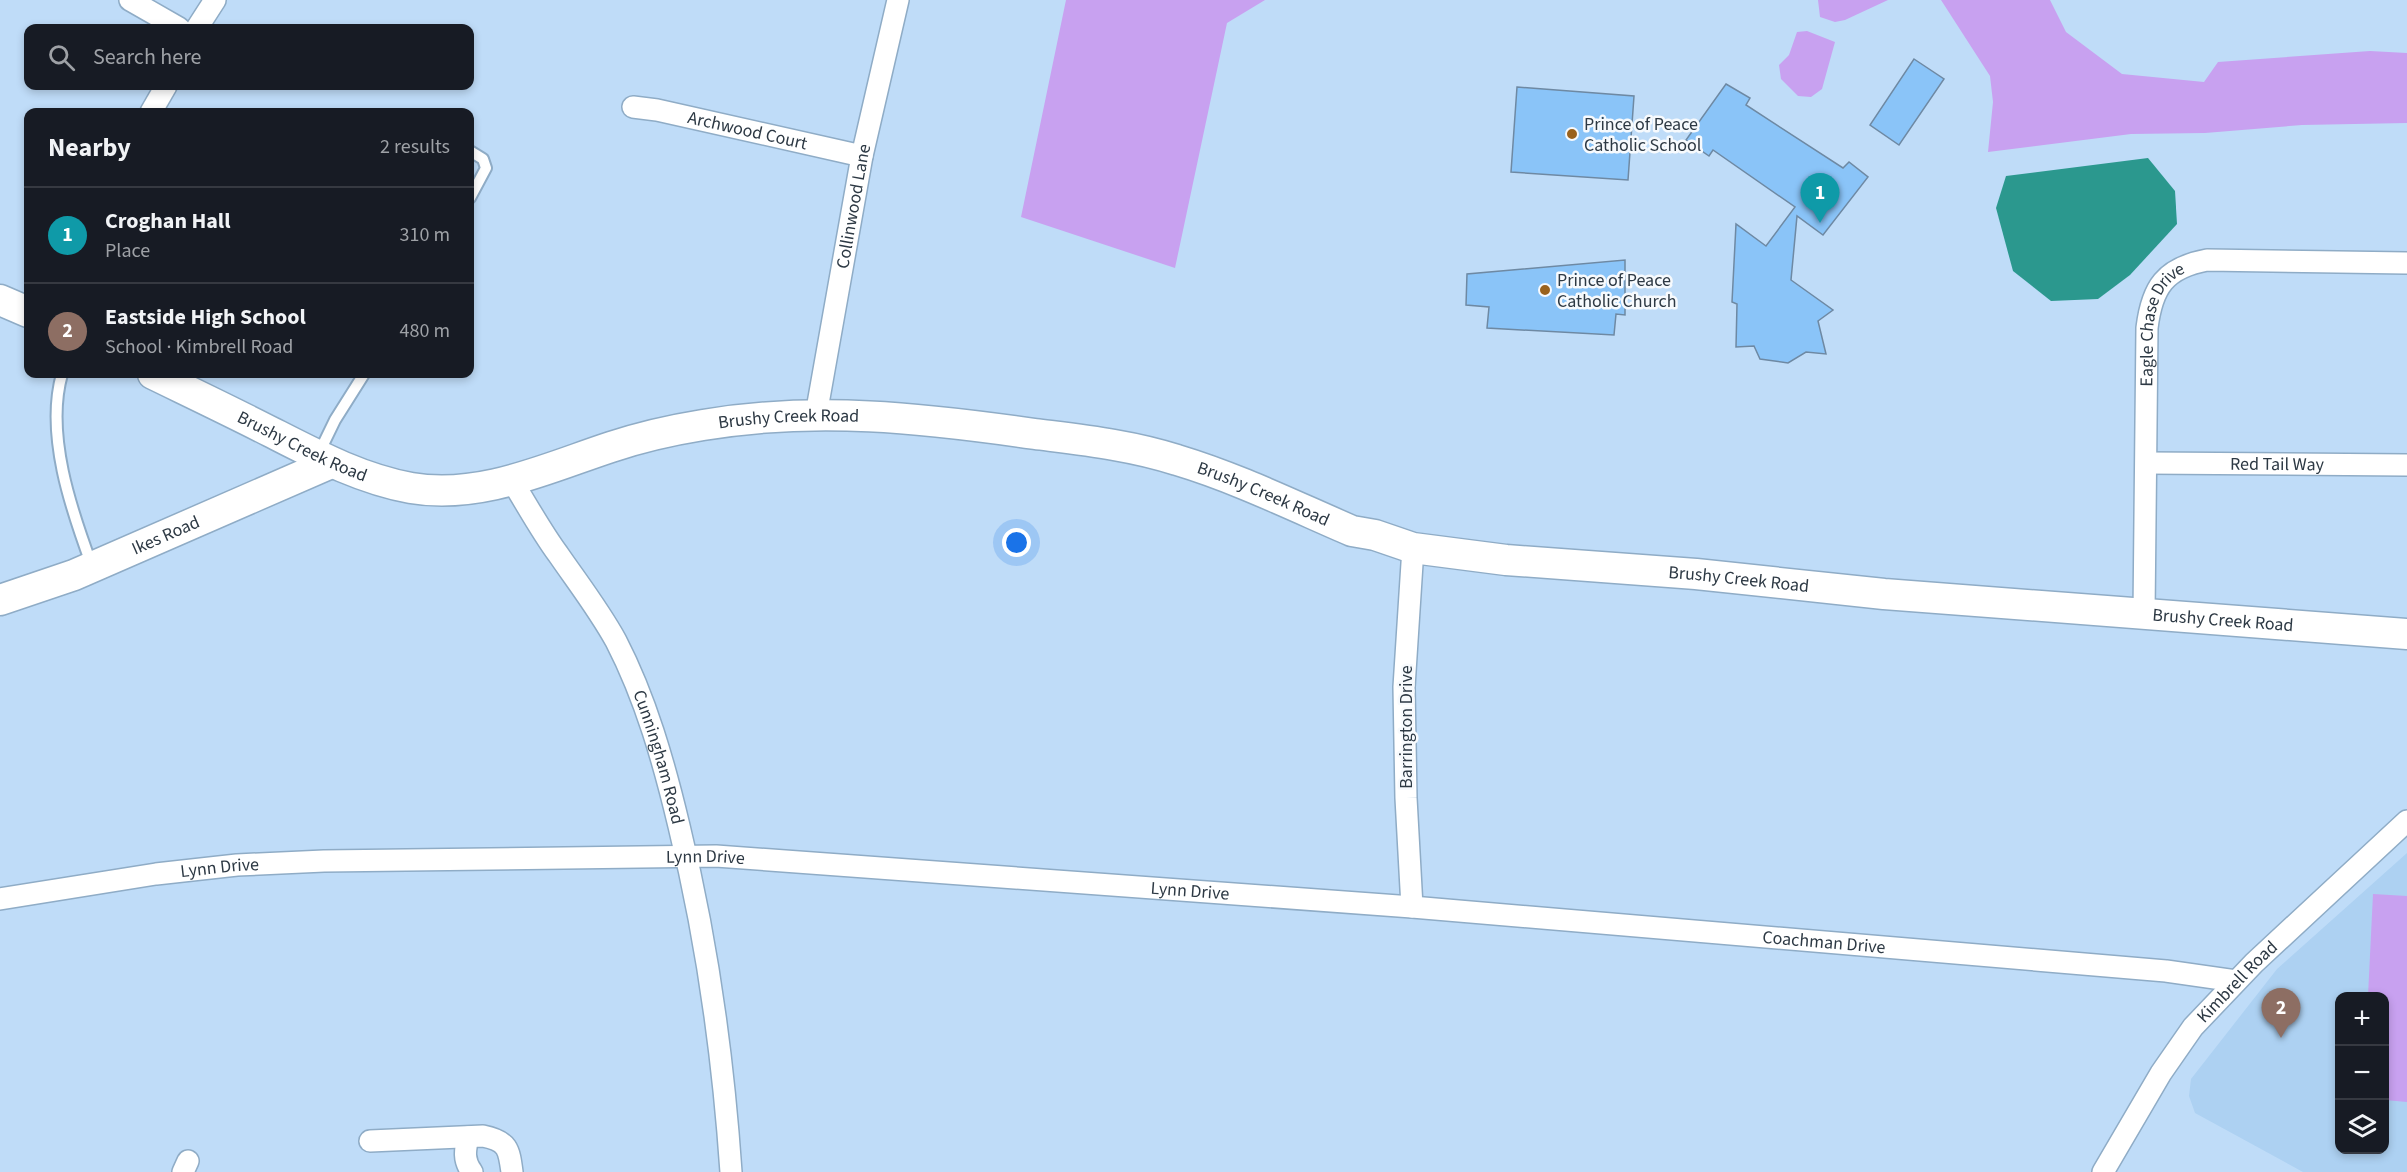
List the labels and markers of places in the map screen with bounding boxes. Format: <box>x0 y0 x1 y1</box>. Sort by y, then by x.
place label: Prince of Peace Catholic School <box>1584 112 1701 158</box>
marker: Prince of Peace Catholic School <box>1565 127 1579 141</box>
pin: 1 <box>1800 174 1840 223</box>
place label: Prince of Peace Catholic Church <box>1557 268 1677 314</box>
marker: Prince of Peace Catholic Church <box>1538 283 1552 297</box>
pin: 2 <box>2262 988 2300 1038</box>

